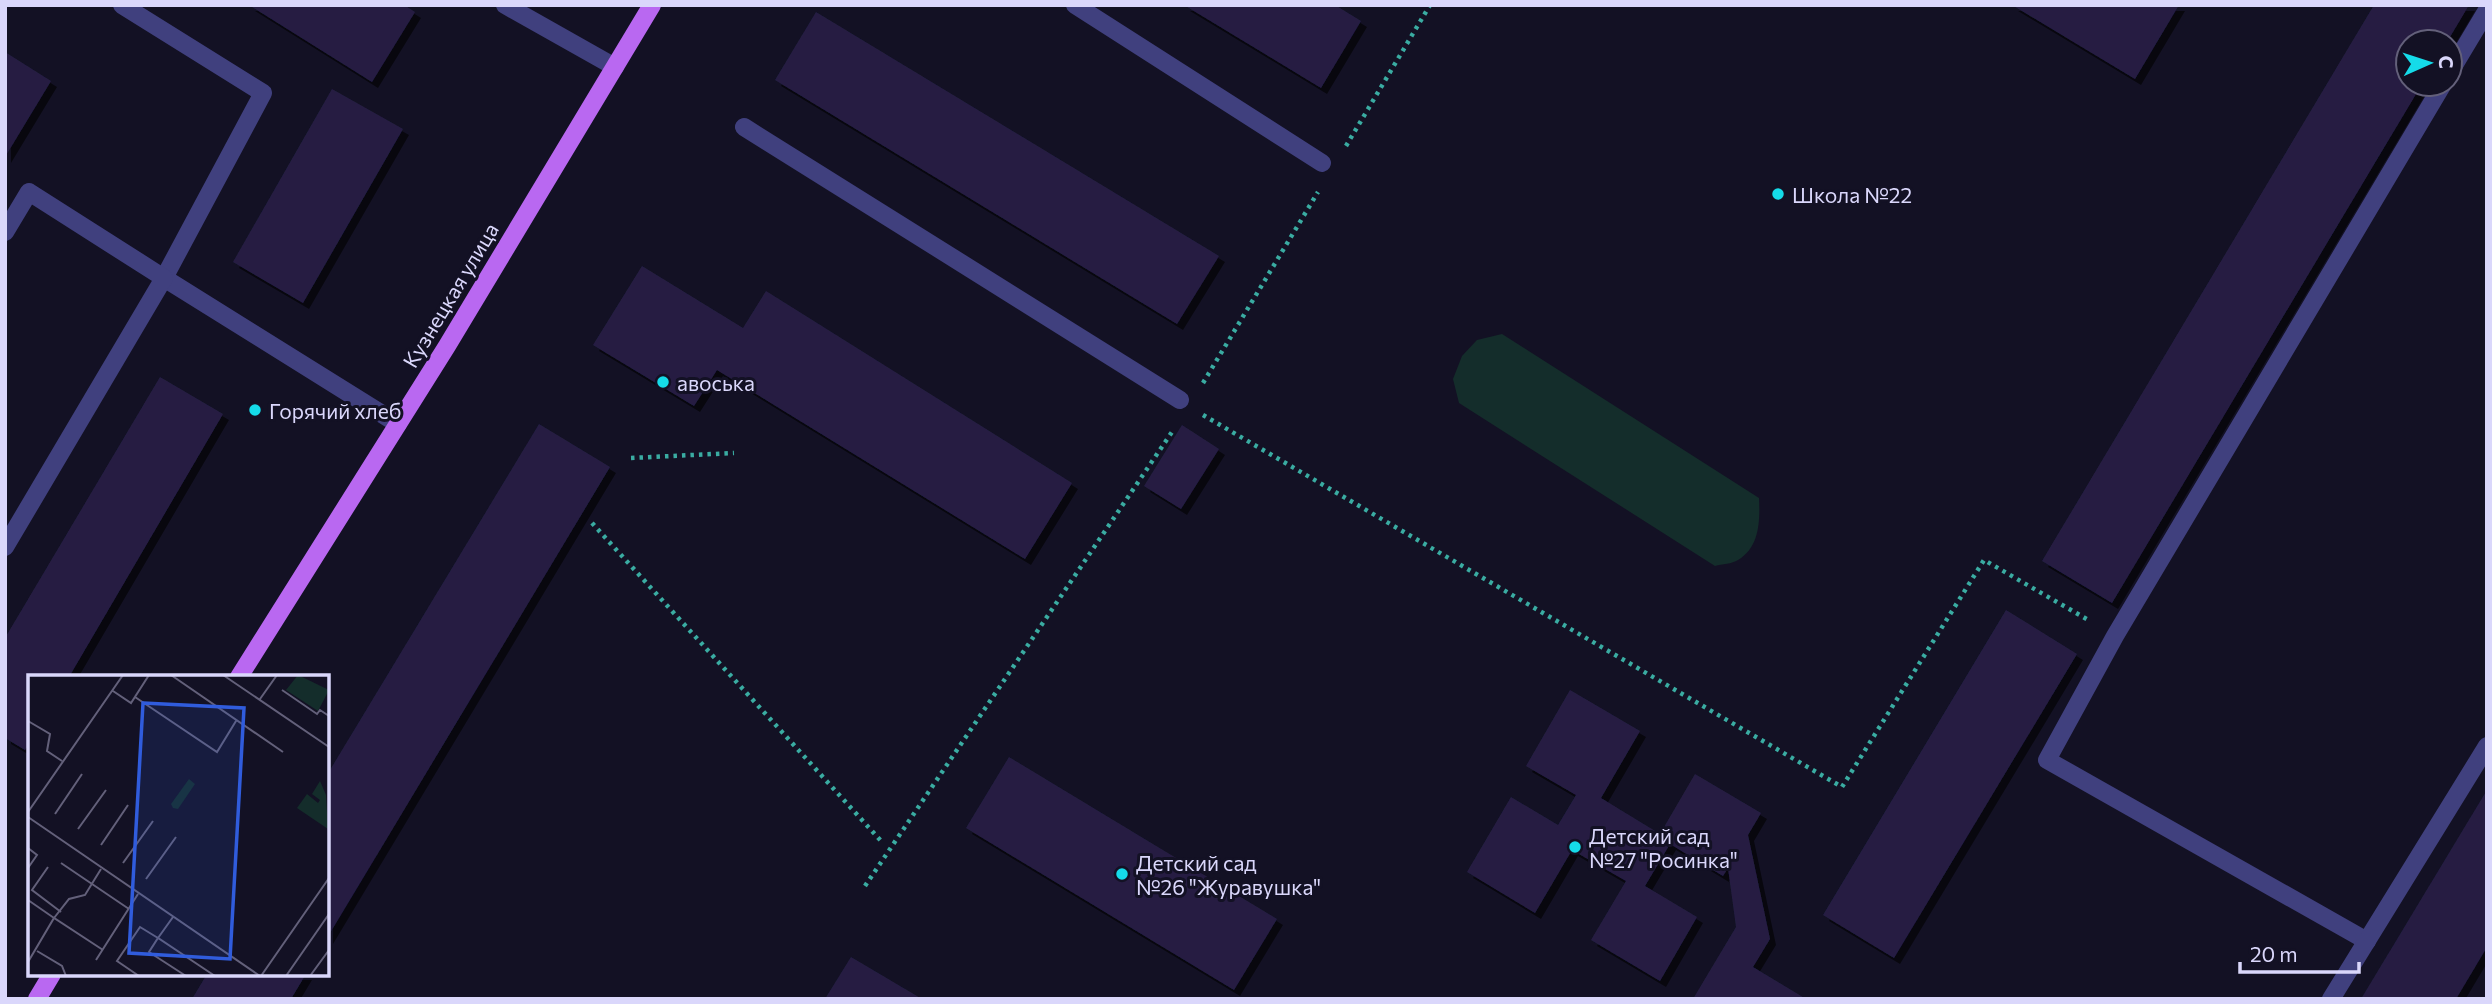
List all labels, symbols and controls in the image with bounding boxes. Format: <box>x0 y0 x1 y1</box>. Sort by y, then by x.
north arrow <box>2394 28 2464 98</box>
text: С <box>2435 55 2458 69</box>
place label: Школа №22 <box>1792 182 1912 207</box>
marker: Школа №22 <box>1770 186 1786 202</box>
street label: Кузнецкая улица <box>397 218 503 372</box>
place label: авоська <box>677 370 755 395</box>
marker: авоська <box>655 374 671 390</box>
place label: Горячий хлеб <box>269 398 402 423</box>
marker: Горячий хлеб <box>247 402 263 418</box>
inset map <box>28 675 329 976</box>
place label: Детский сад №27 "Росинка" <box>1589 823 1738 872</box>
marker: Детский сад №27 "Росинка" <box>1567 839 1583 855</box>
place label: Детский сад №26 "Журавушка" <box>1136 850 1321 899</box>
marker: Детский сад №26 "Журавушка" <box>1114 866 1130 882</box>
scale bar <box>2240 930 2359 974</box>
text: 20 m <box>2250 941 2298 966</box>

